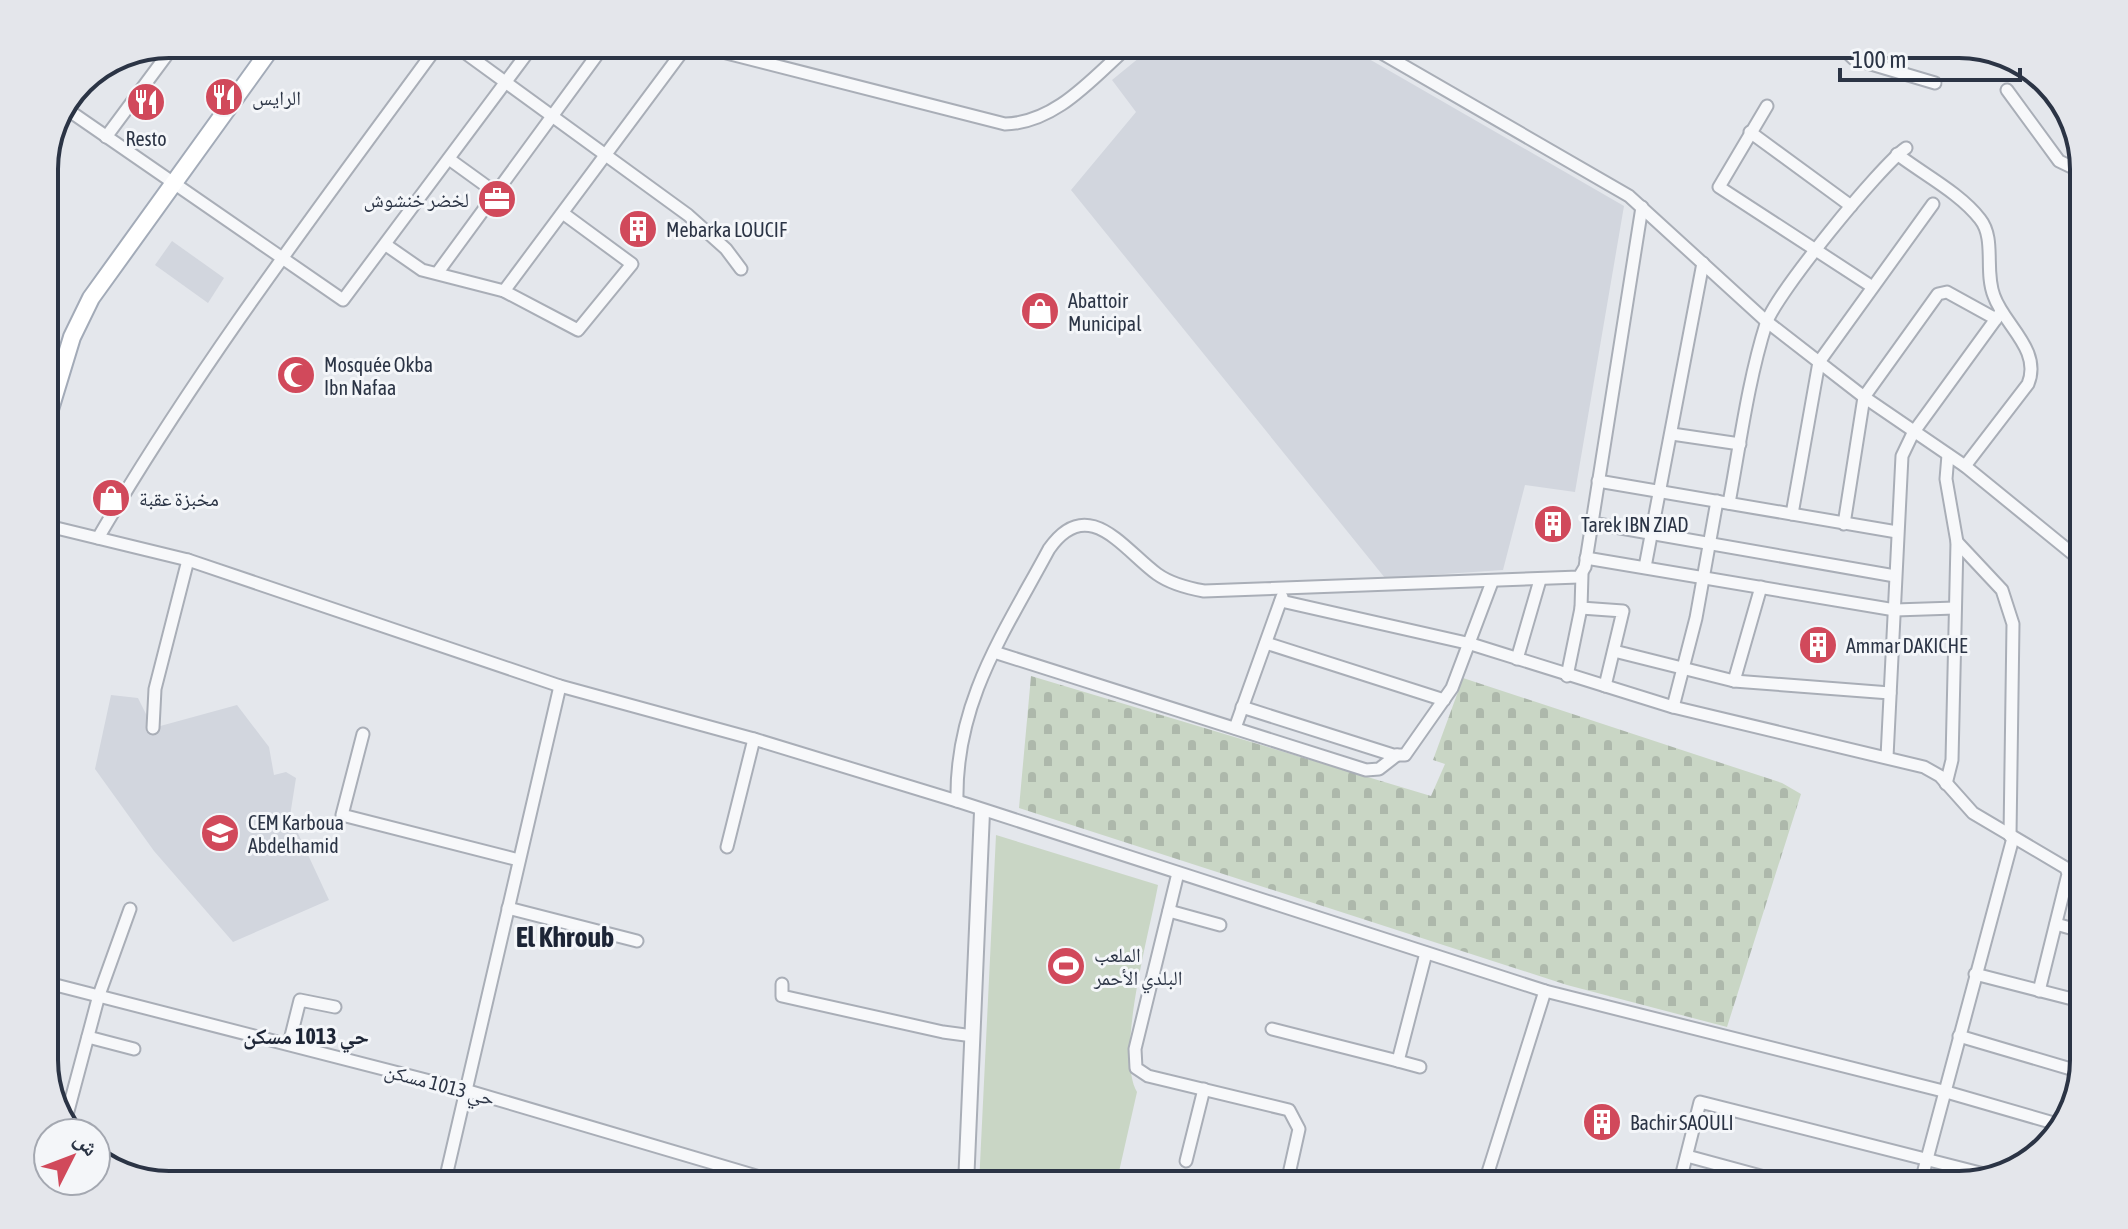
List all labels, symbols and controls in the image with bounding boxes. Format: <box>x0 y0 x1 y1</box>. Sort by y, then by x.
scale bar <box>1840 32 2020 82</box>
text: 100 m <box>1852 46 1906 73</box>
restaurant icon: الرايس <box>203 76 245 118</box>
restaurant icon: Resto <box>125 81 167 123</box>
place label: الرايس <box>252 86 301 110</box>
place label: Resto <box>125 127 167 150</box>
office icon: لخضر خنشوش <box>476 178 518 220</box>
place label: لخضر خنشوش <box>364 188 469 212</box>
building icon: Mebarka LOUCIF <box>617 208 659 250</box>
place label: Mebarka LOUCIF <box>666 218 787 241</box>
place label: Abattoir Municipal <box>1068 289 1142 335</box>
shop icon: Abattoir Municipal <box>1019 290 1061 332</box>
place label: Mosquée Okba Ibn Nafaa <box>324 353 433 399</box>
mosque icon: Mosquée Okba Ibn Nafaa <box>275 354 317 396</box>
shop icon: مخبزة عقبة <box>90 477 132 519</box>
place label: مخبزة عقبة <box>139 487 219 510</box>
building icon: Tarek IBN ZIAD <box>1532 503 1574 545</box>
place label: Tarek IBN ZIAD <box>1581 513 1688 536</box>
building icon: Ammar DAKICHE <box>1797 624 1839 666</box>
place label: Ammar DAKICHE <box>1846 634 1968 657</box>
place label: CEM Karboua Abdelhamid <box>248 811 344 857</box>
school or university icon: CEM Karboua Abdelhamid <box>199 812 241 854</box>
district label: El Khroub <box>516 921 614 953</box>
place label: الملعب البلدي الأحمر <box>1093 943 1183 994</box>
sports icon: الملعب البلدي الأحمر <box>1045 945 1087 987</box>
district label: حي 1013 مسكن <box>243 1023 369 1053</box>
street label: حي 1013 مسكن <box>381 1058 498 1115</box>
building icon: Bachir SAOULI <box>1581 1101 1623 1143</box>
place label: Bachir SAOULI <box>1630 1111 1734 1134</box>
north arrow <box>32 1117 112 1197</box>
text: ش <box>69 1126 104 1162</box>

